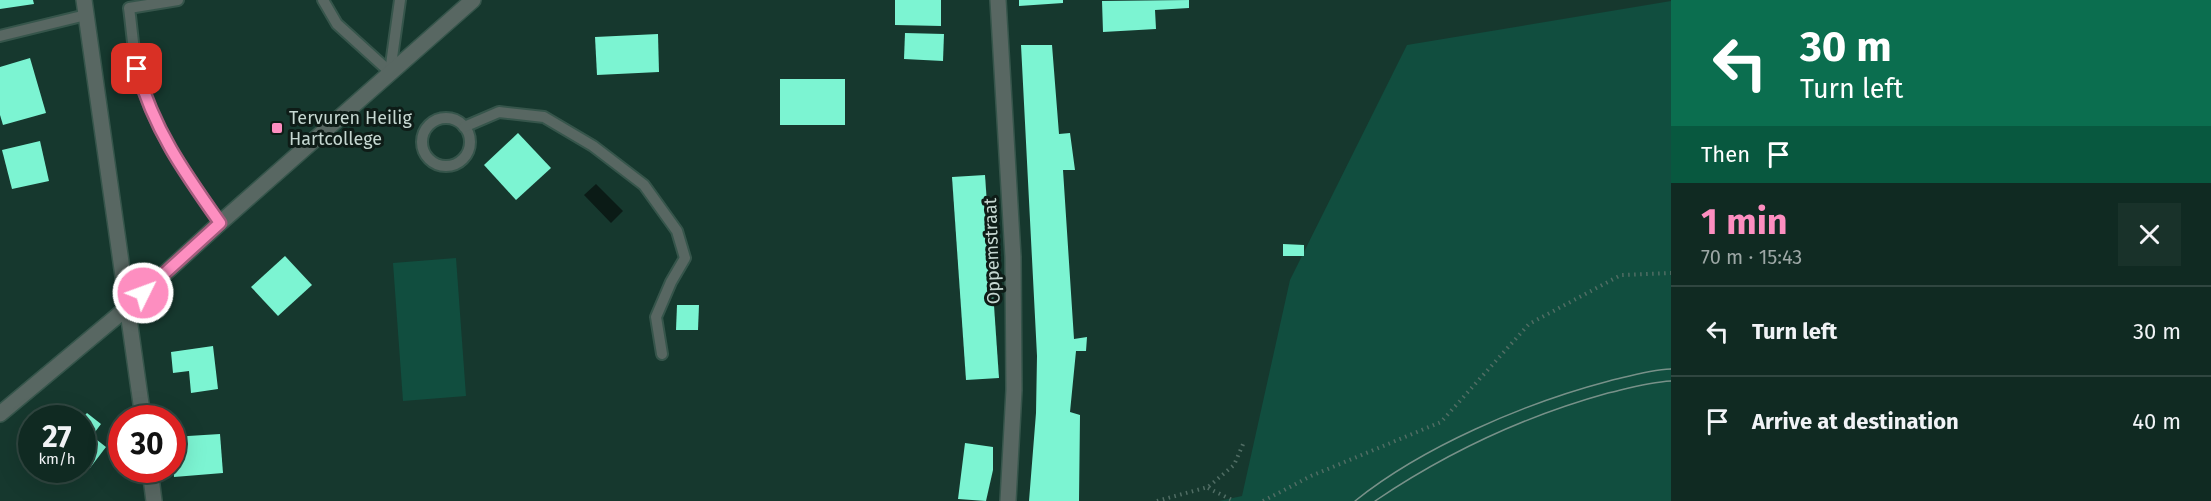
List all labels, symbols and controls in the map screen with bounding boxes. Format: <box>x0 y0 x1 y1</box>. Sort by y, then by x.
text: 30 m <box>1800 22 1892 72</box>
icon: left <box>1701 24 1779 102</box>
pin <box>111 43 162 94</box>
icon: arrive <box>120 52 153 85</box>
text: Turn left <box>1800 73 1903 105</box>
place label: Tervuren Heilig Hartcollege <box>289 107 412 150</box>
marker: Tervuren Heilig Hartcollege <box>270 121 284 135</box>
icon: arrive <box>1762 138 1795 171</box>
text: Then <box>1701 141 1750 168</box>
street label: Oppemstraat <box>979 197 1005 304</box>
text: 1 min <box>1701 200 1788 244</box>
button: close <box>2118 203 2181 266</box>
text: 70 m · 15:43 <box>1701 245 1802 269</box>
position arrow <box>111 261 175 325</box>
icon: left <box>1701 315 1734 348</box>
text: Turn left <box>1752 318 1837 345</box>
text: 30 m <box>2133 318 2181 345</box>
speed limit sign: 30 <box>108 405 186 483</box>
icon: arrive <box>1701 405 1734 438</box>
text: Arrive at destination <box>1752 408 1959 435</box>
text: 40 m <box>2132 408 2181 435</box>
text: 27 <box>42 419 72 455</box>
text: km/h <box>38 450 76 468</box>

